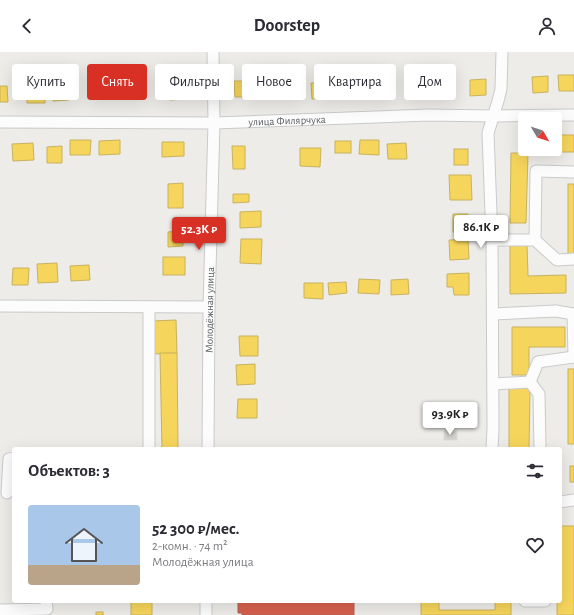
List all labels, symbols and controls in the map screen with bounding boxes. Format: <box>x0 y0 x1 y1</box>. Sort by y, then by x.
icon: back <box>16 15 38 37</box>
icon: person <box>536 15 558 37</box>
text: Doorstep <box>254 17 320 35</box>
chip: Купить <box>12 64 79 100</box>
chip: Снять <box>87 64 147 100</box>
chip: Фильтры <box>155 64 234 100</box>
chip: Новое <box>242 64 306 100</box>
chip: Квартира <box>314 64 396 100</box>
chip: Дом <box>404 64 456 100</box>
north arrow <box>518 112 562 156</box>
map controls <box>518 112 562 156</box>
street label: улица Филярчука <box>247 113 326 127</box>
pin: 86.1K ₽ <box>444 215 518 249</box>
pin: 52.3K ₽ <box>162 217 236 251</box>
text: 86.1K ₽ <box>463 221 499 234</box>
text: 52.3K ₽ <box>181 223 217 236</box>
street label: Молодёжная улица <box>203 267 216 353</box>
pin: 93.9K ₽ <box>413 402 487 436</box>
text: 93.9K ₽ <box>432 408 468 421</box>
icon: filters <box>524 460 546 482</box>
text: Объектов: 3 <box>28 462 110 479</box>
text: 52 300 ₽/мес. <box>152 520 239 537</box>
icon: home <box>60 521 108 569</box>
icon: heart <box>524 534 546 556</box>
text: 2-комн. · 74 m² <box>152 540 228 553</box>
text: Молодёжная улица <box>152 556 254 569</box>

